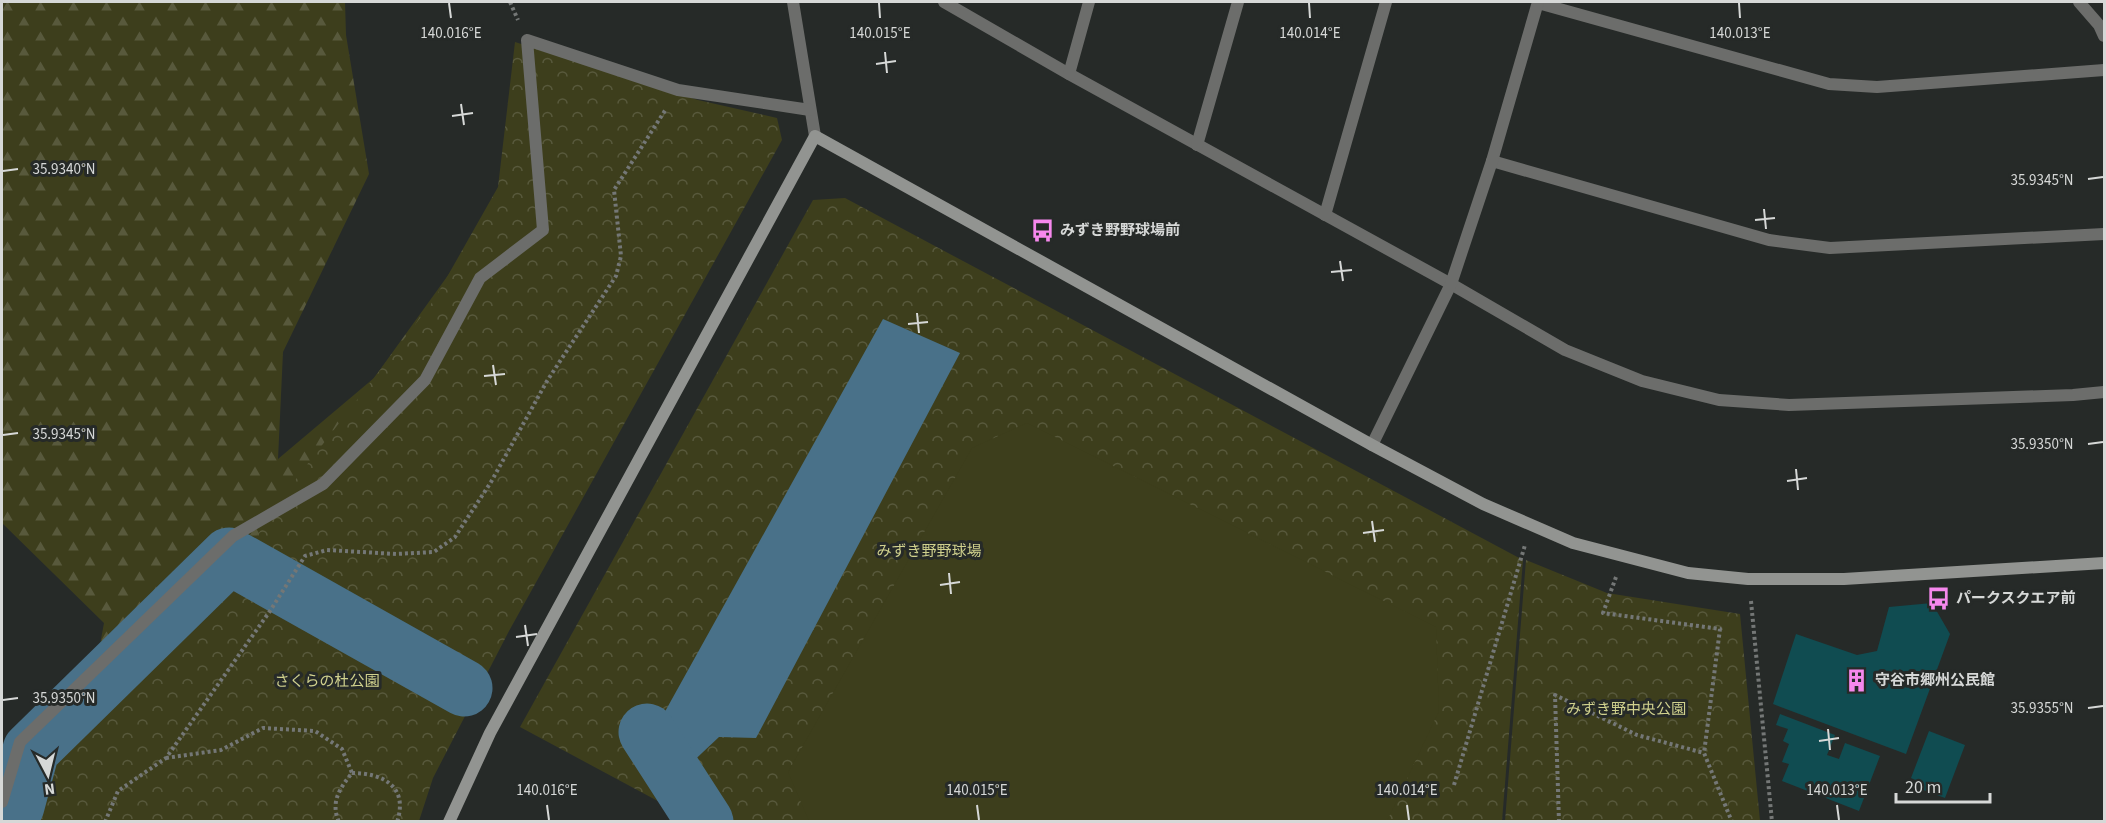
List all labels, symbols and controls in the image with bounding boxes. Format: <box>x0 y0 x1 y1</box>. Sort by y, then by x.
text: 140.016°E <box>420 23 482 44</box>
text: 140.015°E <box>849 23 911 44</box>
text: 140.014°E <box>1279 23 1341 44</box>
text: 140.013°E <box>1709 23 1771 44</box>
text: 35.9340°N <box>32 159 96 180</box>
text: 35.9345°N <box>2010 170 2074 191</box>
bus stop icon: みずき野野球場前 <box>1029 217 1055 243</box>
place label: みずき野野球場前 <box>1060 220 1180 241</box>
text: 35.9345°N <box>32 424 96 445</box>
text: 35.9350°N <box>2010 434 2074 455</box>
park label: みずき野野球場 <box>876 541 982 562</box>
bus stop icon: パークスクエア前 <box>1925 585 1951 611</box>
place label: パークスクエア前 <box>1956 588 2076 609</box>
building icon: 守谷市郷州公民館 <box>1844 667 1870 693</box>
place label: 守谷市郷州公民館 <box>1875 670 1995 691</box>
park label: さくらの杜公園 <box>274 671 380 692</box>
text: 35.9350°N <box>32 688 96 709</box>
text: 35.9355°N <box>2010 698 2074 719</box>
park label: みずき野中央公園 <box>1566 699 1686 720</box>
north arrow <box>18 745 78 805</box>
scale bar <box>1896 766 1990 804</box>
text: 20 m <box>1905 775 1941 800</box>
text: N <box>43 777 56 800</box>
text: 140.016°E <box>516 780 578 801</box>
text: 140.015°E <box>946 780 1008 801</box>
text: 140.014°E <box>1376 780 1438 801</box>
text: 140.013°E <box>1806 780 1868 801</box>

